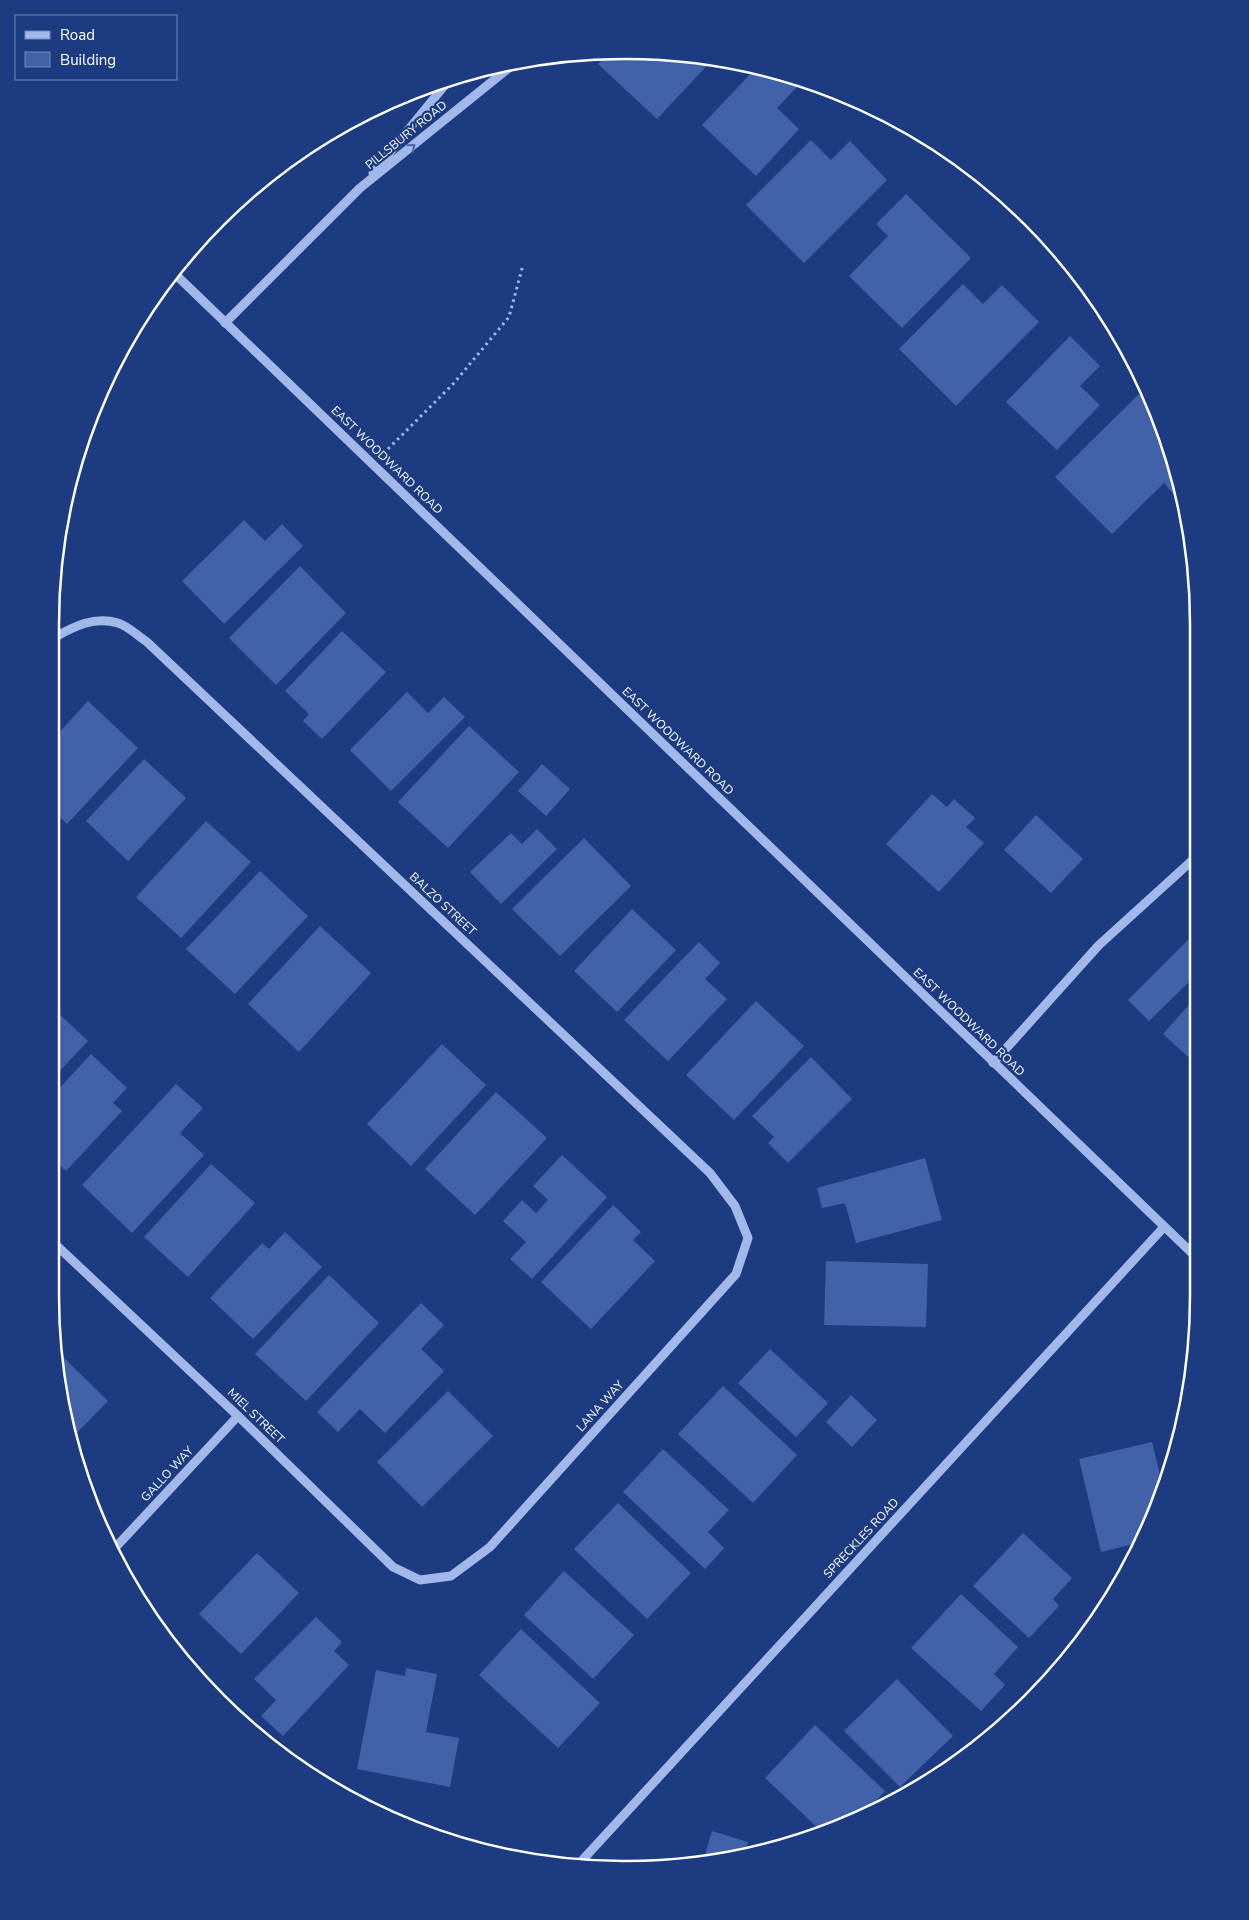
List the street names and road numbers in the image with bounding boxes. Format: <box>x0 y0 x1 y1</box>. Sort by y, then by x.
street label: PILLSBURY ROAD <box>362 97 450 173</box>
street label: EAST WOODWARD ROAD <box>328 402 446 518</box>
street label: EAST WOODWARD ROAD <box>619 683 737 799</box>
street label: BALZO STREET <box>406 869 480 940</box>
street label: EAST WOODWARD ROAD <box>910 964 1028 1080</box>
street label: LANA WAY <box>573 1376 628 1435</box>
street label: MIEL STREET <box>224 1385 289 1448</box>
street label: GALLO WAY <box>137 1442 197 1505</box>
street label: SPRECKLES ROAD <box>820 1494 902 1582</box>

